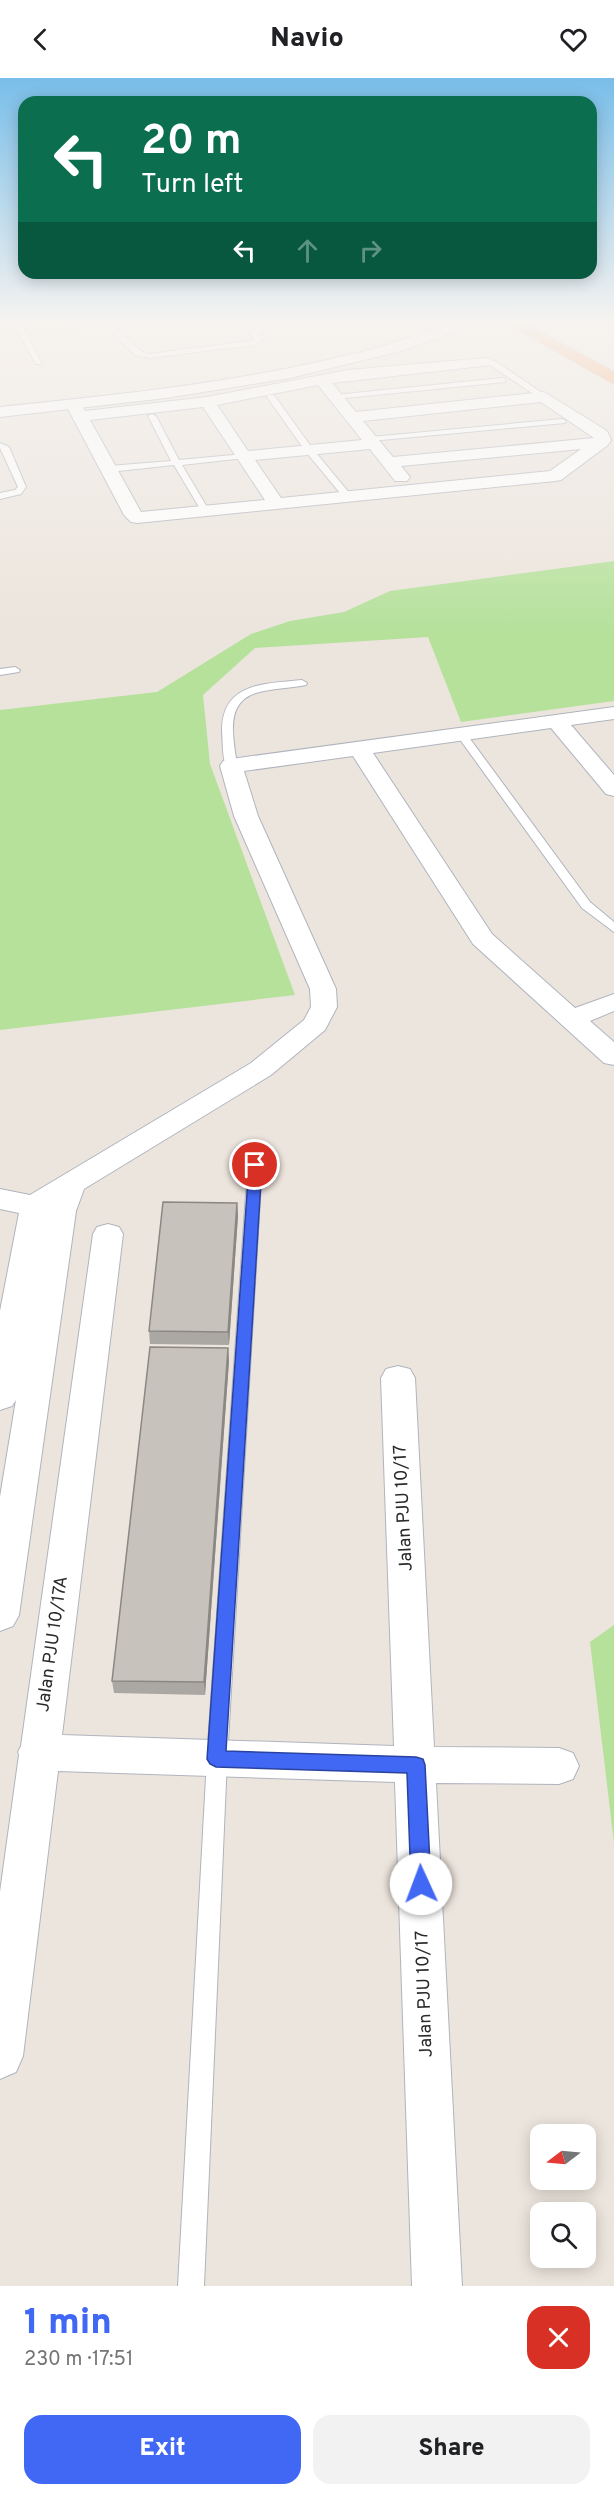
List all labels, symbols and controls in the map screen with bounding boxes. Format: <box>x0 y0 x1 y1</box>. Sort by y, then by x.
text: Navio <box>270 22 344 56</box>
icon: back <box>24 23 57 56</box>
icon: heart <box>557 23 590 56</box>
text: 20 m <box>141 116 242 169</box>
icon: left <box>42 120 120 198</box>
text: Turn left <box>141 168 243 202</box>
icon: left <box>228 234 261 267</box>
icon: ahead <box>291 234 324 267</box>
icon: right <box>354 234 387 267</box>
pin <box>229 1139 280 1190</box>
icon: arrive <box>238 1148 271 1181</box>
street label: Jalan PJU 10/17 <box>389 1444 419 1572</box>
street label: Jalan PJU 10/17A <box>32 1575 74 1713</box>
position arrow <box>389 1852 453 1916</box>
street label: Jalan PJU 10/17 <box>411 1930 439 2058</box>
north arrow <box>530 2124 596 2190</box>
map controls <box>530 2124 596 2268</box>
button: search <box>530 2202 596 2268</box>
text: 1 min <box>24 2301 112 2347</box>
button: close <box>527 2306 590 2369</box>
text: 230 m · 17:51 <box>24 2347 133 2373</box>
button: Exit <box>24 2415 301 2484</box>
button: Share <box>313 2415 590 2484</box>

